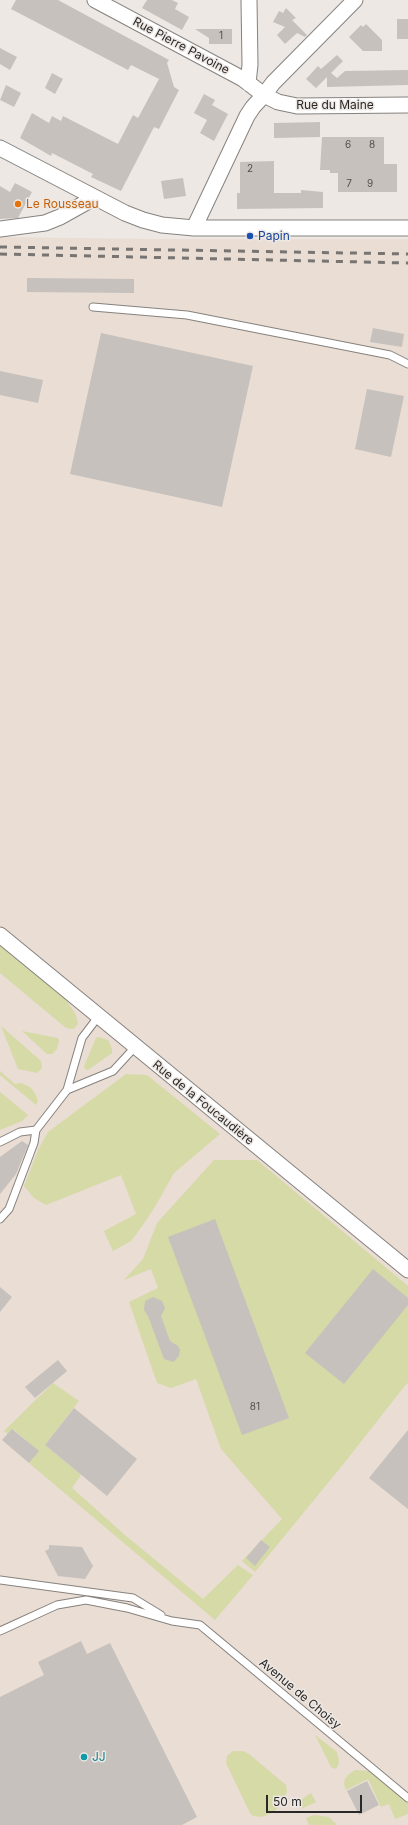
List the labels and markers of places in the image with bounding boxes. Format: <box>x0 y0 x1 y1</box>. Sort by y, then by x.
place label: Le Rousseau <box>26 197 99 211</box>
marker: Le Rousseau <box>13 199 23 209</box>
place label: Papin <box>258 229 290 243</box>
marker: Papin <box>245 231 255 241</box>
place label: JJ <box>92 1750 106 1764</box>
marker: JJ <box>79 1752 89 1762</box>

